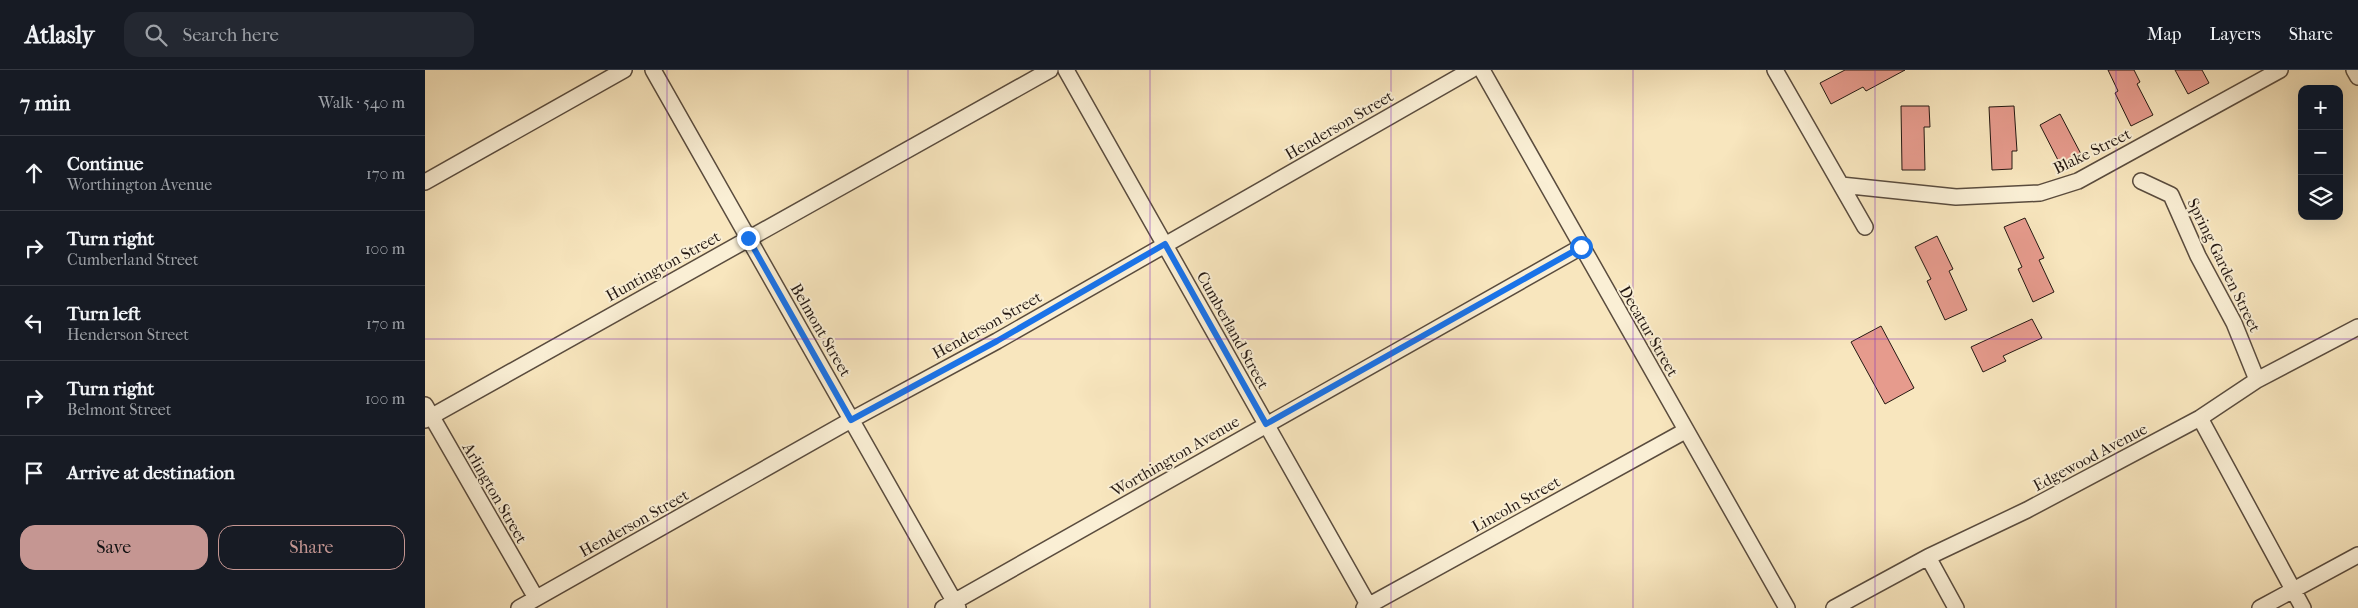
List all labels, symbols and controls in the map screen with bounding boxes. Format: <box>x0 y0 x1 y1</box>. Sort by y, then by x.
search box <box>124 12 474 57</box>
text: Atlasly <box>25 21 94 49</box>
icon: search <box>142 21 170 49</box>
text: Search here <box>182 24 279 46</box>
text: Map <box>2147 24 2181 45</box>
text: Layers <box>2209 24 2261 45</box>
text: Share <box>2289 24 2333 45</box>
map controls <box>2298 85 2343 220</box>
button: + <box>2298 85 2343 130</box>
street label: Henderson Street <box>1281 86 1397 164</box>
text: 7 min <box>20 91 71 115</box>
text: Walk · 540 m <box>318 93 405 112</box>
street label: Blake Street <box>2050 124 2134 178</box>
button: − <box>2298 130 2343 175</box>
text: Continue <box>67 153 143 175</box>
icon: ahead <box>20 159 48 187</box>
text: 170 m <box>366 164 405 183</box>
text: Worthington Avenue <box>67 175 212 194</box>
button: layers <box>2298 175 2343 220</box>
street label: Spring Garden Street <box>2183 195 2265 335</box>
street label: Huntington Street <box>602 227 724 305</box>
route end <box>737 227 760 250</box>
text: Turn right <box>67 228 154 250</box>
icon: right <box>20 234 48 262</box>
route start <box>1570 236 1593 259</box>
text: 100 m <box>365 239 405 258</box>
text: Cumberland Street <box>67 250 198 269</box>
street label: Cumberland Street <box>1193 268 1273 392</box>
street label: Belmont Street <box>787 280 855 380</box>
street label: Decatur Street <box>1615 282 1683 380</box>
street label: Henderson Street <box>929 287 1045 363</box>
text: Turn left <box>67 303 141 325</box>
icon: left <box>20 309 48 337</box>
text: 170 m <box>366 314 405 333</box>
text: Henderson Street <box>67 325 189 344</box>
text: Turn right <box>67 378 154 400</box>
icon: right <box>20 384 48 412</box>
text: 100 m <box>365 389 405 408</box>
text: Belmont Street <box>67 400 171 419</box>
street label: Worthington Avenue <box>1107 411 1243 501</box>
street label: Edgewood Avenue <box>2030 419 2150 495</box>
street label: Arlington Street <box>458 438 532 547</box>
icon: arrive <box>20 459 48 487</box>
text: Arrive at destination <box>67 462 235 484</box>
street label: Lincoln Street <box>1469 472 1564 536</box>
street label: Henderson Street <box>576 485 692 561</box>
button: Save <box>20 525 208 570</box>
button: Share <box>218 525 405 570</box>

